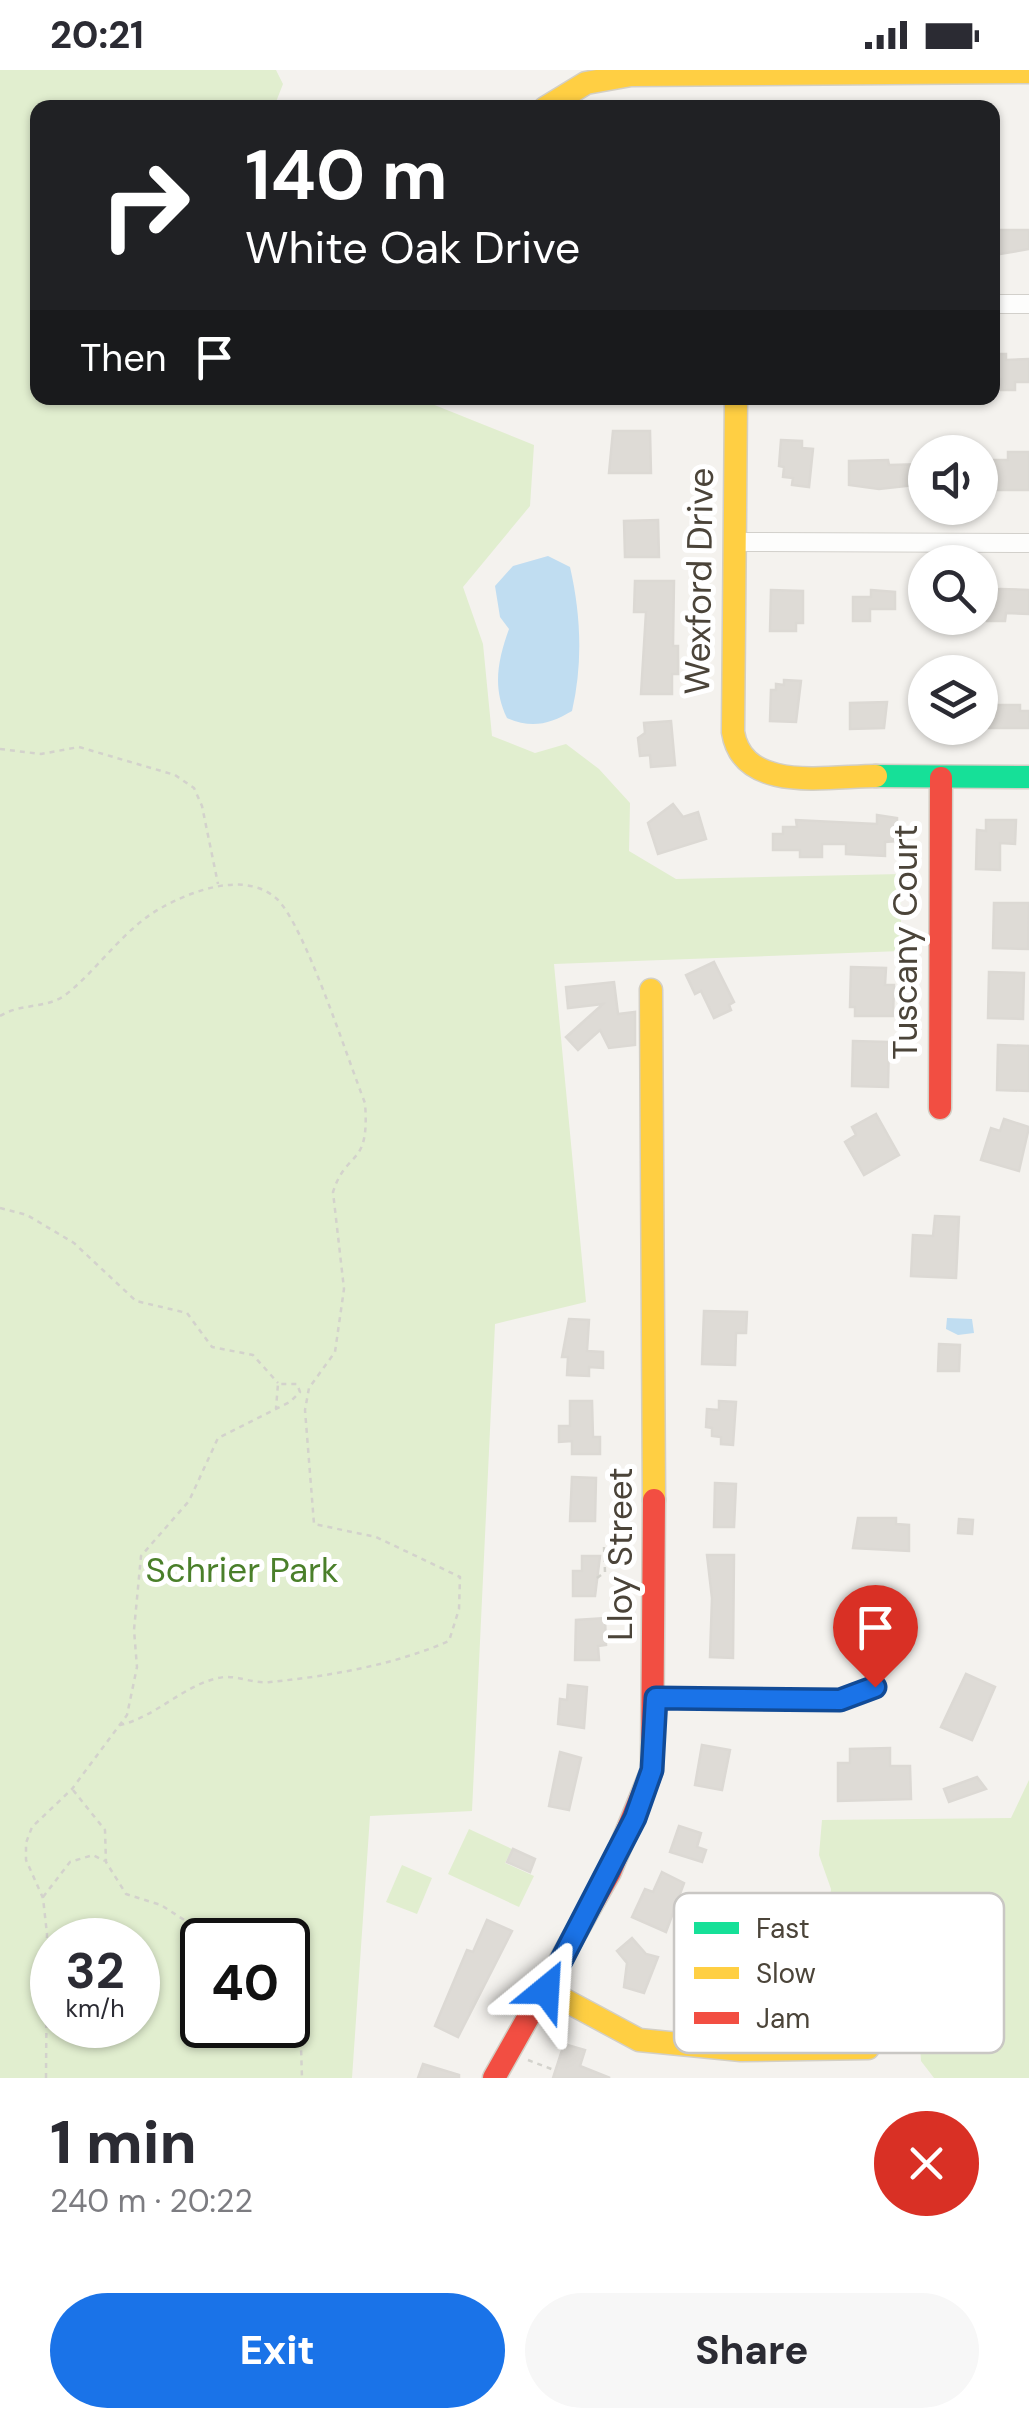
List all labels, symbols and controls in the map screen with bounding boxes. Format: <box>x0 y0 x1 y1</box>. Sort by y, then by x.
text: 20:21 <box>50 10 144 60</box>
text: 140 m <box>245 130 448 221</box>
icon: right <box>80 140 210 270</box>
text: White Oak Drive <box>245 218 580 277</box>
icon: arrive <box>187 330 242 385</box>
text: Then <box>80 333 167 383</box>
map controls <box>908 435 998 745</box>
button: sound <box>908 435 998 525</box>
street label: Wexford Drive <box>674 467 724 695</box>
button: search <box>908 545 998 635</box>
button: layers <box>908 655 998 745</box>
street label: Tuscany Court <box>882 824 928 1060</box>
street label: Lloy Street <box>597 1467 643 1641</box>
park label: Schrier Park <box>145 1547 339 1593</box>
pin <box>833 1585 918 1688</box>
icon: arrive <box>848 1600 903 1655</box>
legend <box>674 1893 1004 2053</box>
text: Fast <box>756 1910 810 1947</box>
speed limit sign: 40 <box>180 1918 310 2048</box>
text: 32 <box>66 1938 125 2004</box>
position arrow <box>494 1938 598 2042</box>
text: Slow <box>756 1955 816 1992</box>
text: km/h <box>65 1992 125 2025</box>
text: Jam <box>756 2000 810 2037</box>
text: 1 min <box>50 2103 197 2182</box>
button: close <box>874 2111 979 2216</box>
text: 240 m · 20:22 <box>50 2180 253 2222</box>
button: Exit <box>50 2293 505 2408</box>
button: Share <box>525 2293 979 2408</box>

